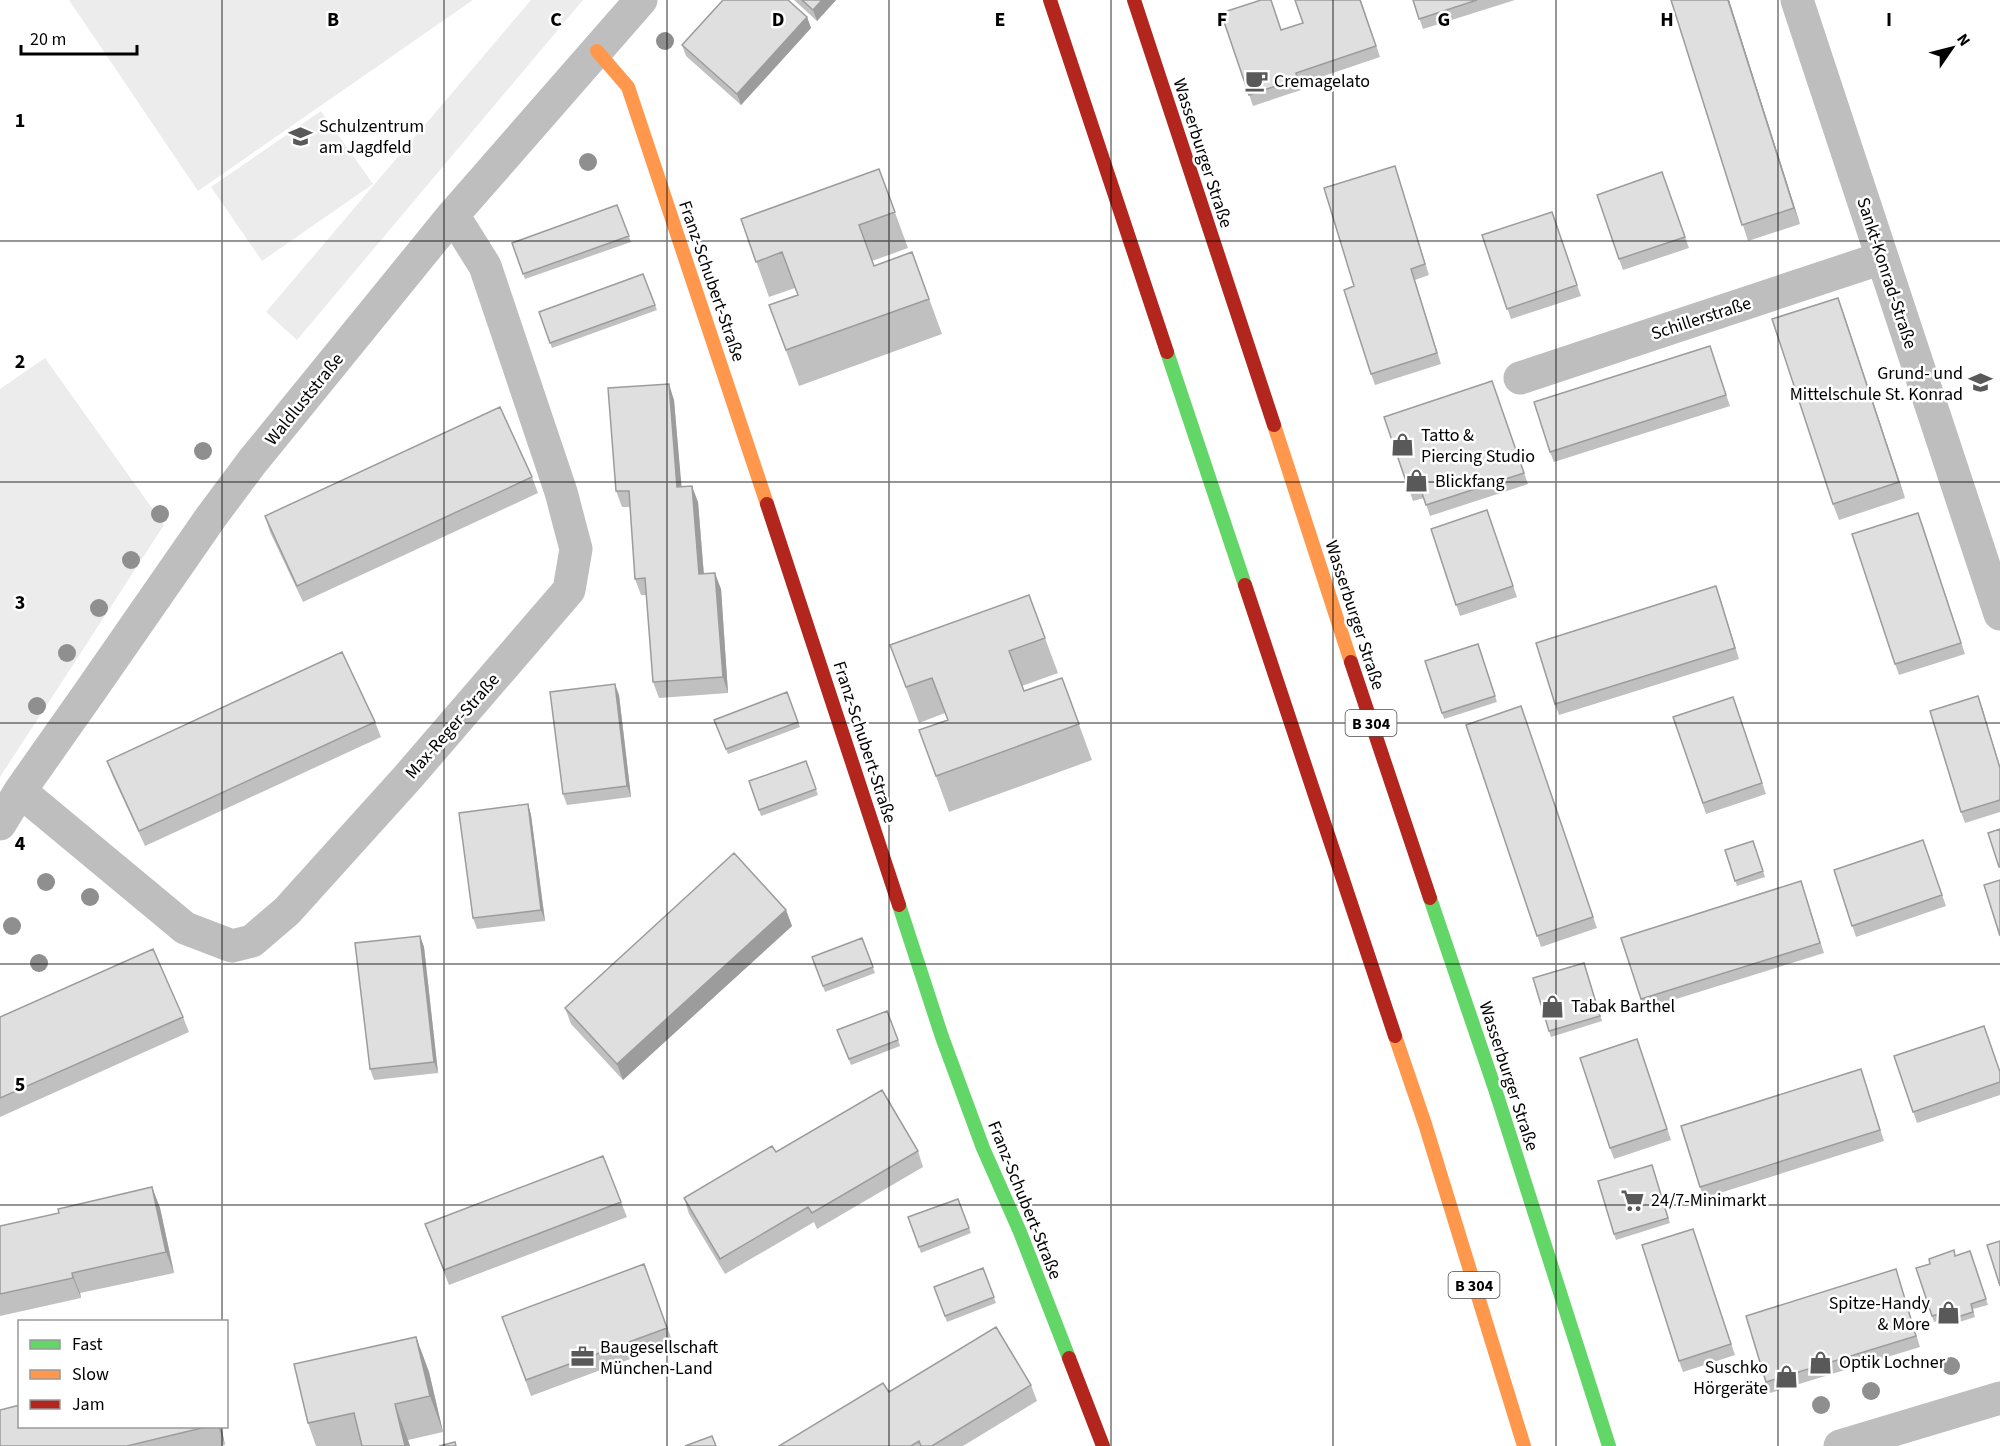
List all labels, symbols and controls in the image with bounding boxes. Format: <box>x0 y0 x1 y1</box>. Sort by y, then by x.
text: B <box>327 6 339 34</box>
text: C <box>550 6 562 34</box>
text: D <box>772 6 784 34</box>
text: E <box>995 6 1005 34</box>
text: F <box>1217 6 1227 34</box>
text: G <box>1438 6 1450 34</box>
text: H <box>1660 6 1674 34</box>
text: I <box>1886 6 1892 34</box>
scale bar <box>21 18 136 56</box>
north arrow <box>1922 18 1982 78</box>
text: 20 m <box>30 27 66 52</box>
text: N <box>1951 29 1976 51</box>
cafe icon: Cremagelato <box>1243 68 1269 94</box>
place label: Cremagelato <box>1274 69 1370 94</box>
street label: Wasserburger Straße <box>1167 75 1239 231</box>
text: 1 <box>15 107 25 135</box>
place label: Schulzentrum am Jagdfeld <box>319 114 424 160</box>
school or university icon: Schulzentrum am Jagdfeld <box>288 123 314 149</box>
street label: Sankt-Konrad-Straße <box>1850 194 1923 352</box>
street label: Franz-Schubert-Straße <box>672 197 751 365</box>
street label: Schillerstraße <box>1648 291 1754 346</box>
text: 2 <box>15 348 25 376</box>
street label: Waldluststraße <box>259 348 350 451</box>
place label: Grund- und Mittelschule St. Konrad <box>1790 361 1963 407</box>
school or university icon: Grund- und Mittelschule St. Konrad <box>1968 370 1994 396</box>
place label: Tatto & Piercing Studio <box>1421 423 1535 469</box>
shop icon: Tatto & Piercing Studio <box>1390 432 1416 458</box>
shop icon: Blickfang <box>1404 468 1430 494</box>
place label: Blickfang <box>1435 469 1505 494</box>
street label: Wasserburger Straße <box>1319 537 1391 693</box>
text: 3 <box>15 589 25 617</box>
street label: Franz-Schubert-Straße <box>827 658 903 826</box>
street label: Max-Reger-Straße <box>399 668 505 785</box>
road number: B 304 <box>1346 710 1396 736</box>
text: 4 <box>15 830 26 858</box>
shop icon: Tabak Barthel <box>1540 993 1566 1019</box>
place label: Tabak Barthel <box>1571 994 1675 1019</box>
street label: Wasserburger Straße <box>1473 998 1545 1154</box>
text: 5 <box>15 1071 25 1099</box>
street label: Franz-Schubert-Straße <box>981 1117 1068 1283</box>
supermarket icon: 24/7-Minimarkt <box>1620 1187 1646 1213</box>
place label: 24/7-Minimarkt <box>1651 1188 1766 1213</box>
road number: B 304 <box>1448 1272 1500 1298</box>
place label: Spitze-Handy & More <box>1829 1291 1931 1337</box>
shop icon: Spitze-Handy & More <box>1935 1300 1961 1326</box>
legend <box>18 1320 228 1428</box>
text: Fast <box>72 1332 103 1357</box>
place label: Baugesellschaft München-Land <box>600 1335 718 1381</box>
office icon: Baugesellschaft München-Land <box>569 1344 595 1370</box>
shop icon: Optik Lochner <box>1808 1349 1834 1375</box>
place label: Optik Lochner <box>1839 1350 1946 1375</box>
place label: Suschko Hörgeräte <box>1693 1355 1768 1401</box>
text: Slow <box>72 1362 109 1387</box>
shop icon: Suschko Hörgeräte <box>1773 1364 1799 1390</box>
text: Jam <box>72 1392 105 1417</box>

